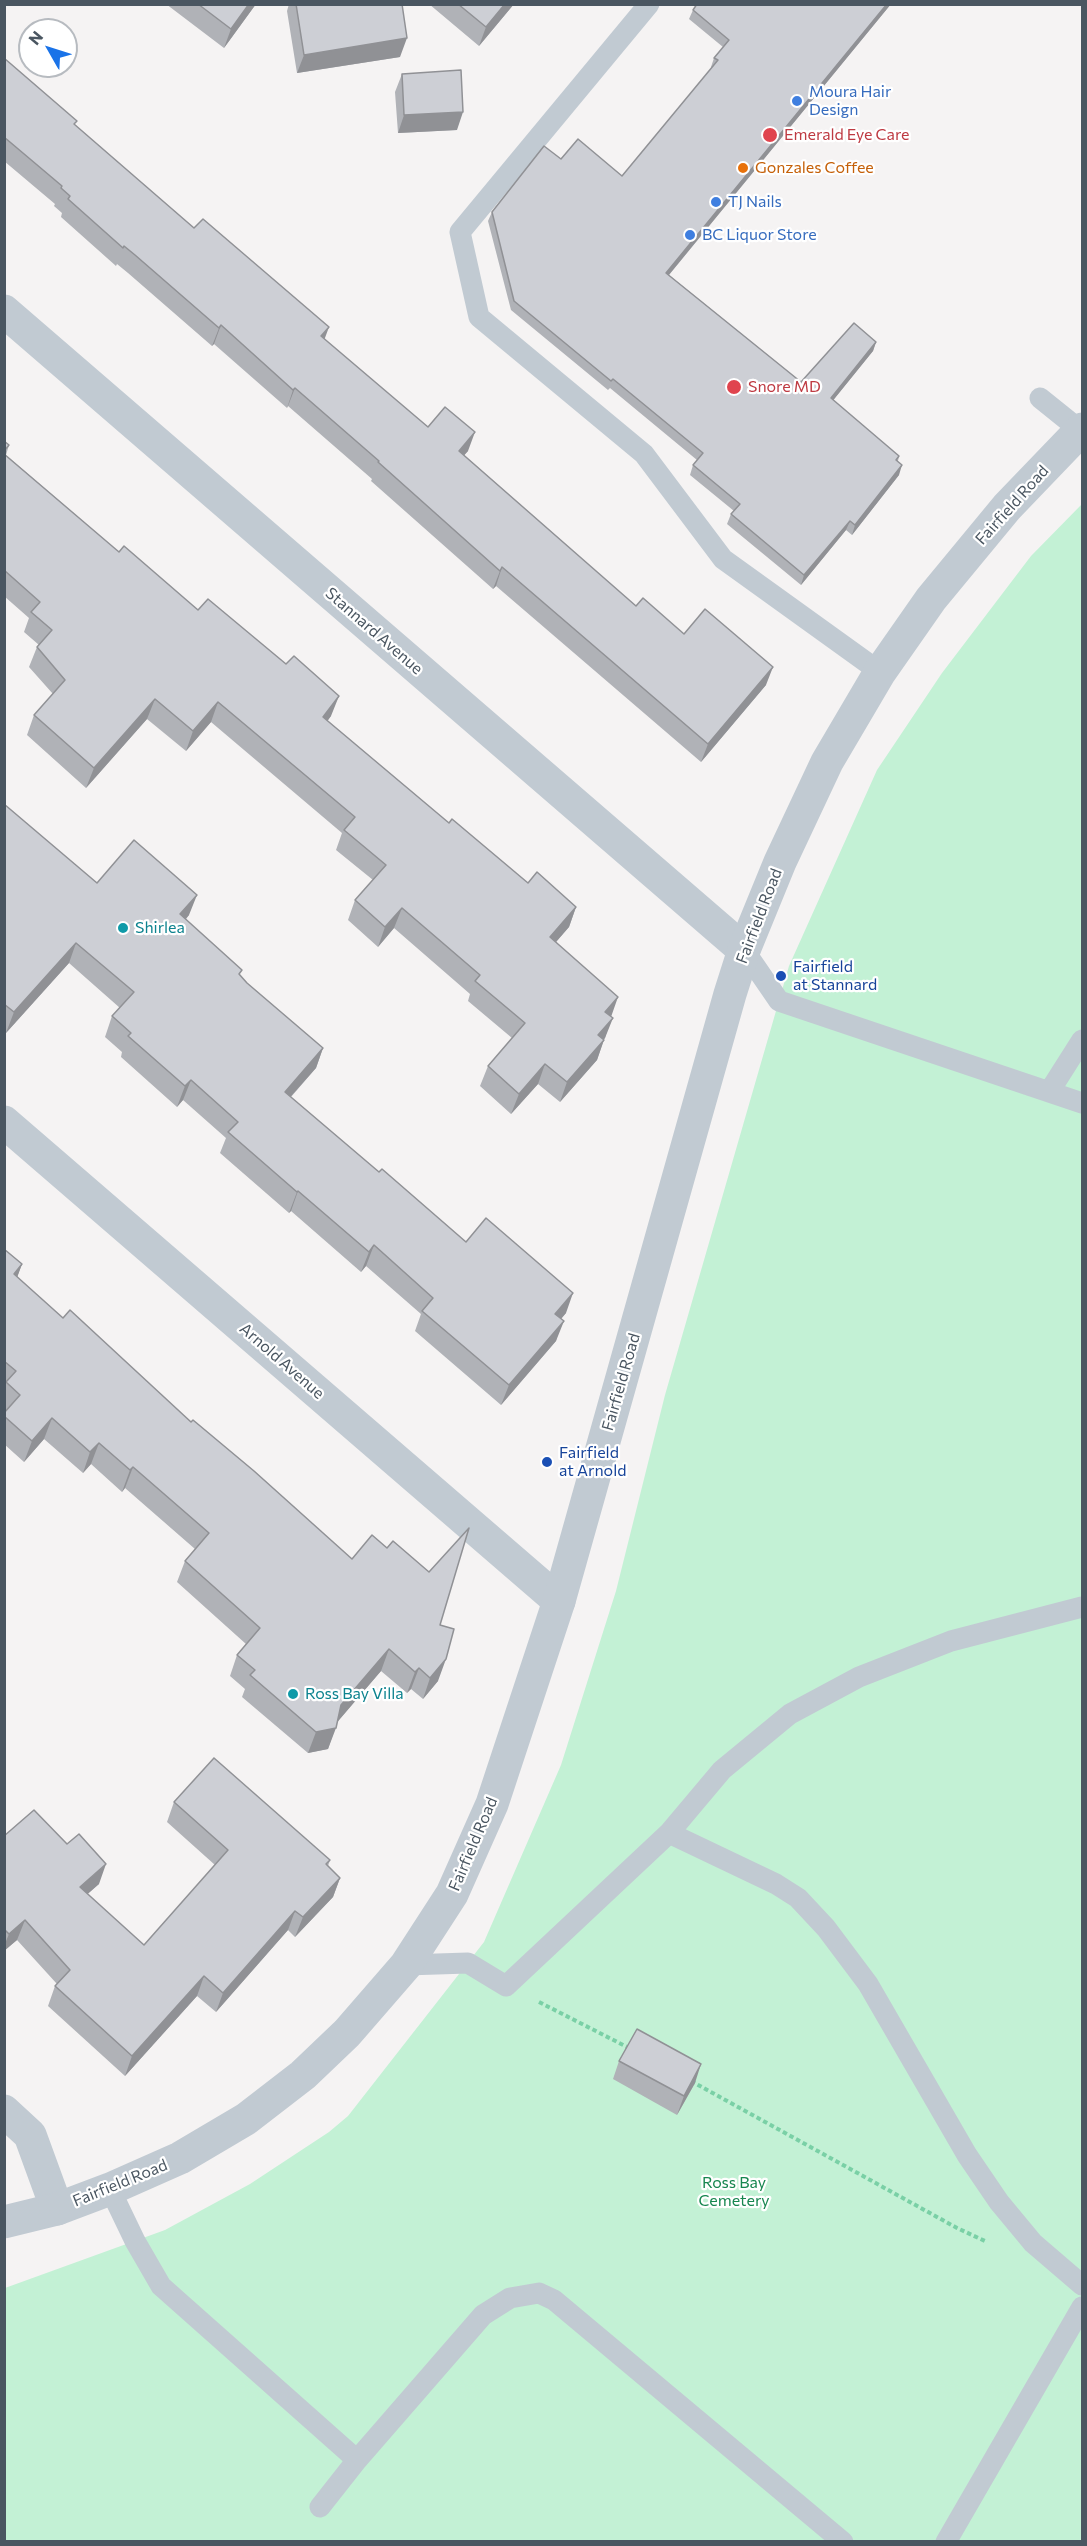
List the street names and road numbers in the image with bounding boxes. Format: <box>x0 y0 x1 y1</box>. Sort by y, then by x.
street label: Fairfield Road <box>971 461 1053 549</box>
street label: Stannard Avenue <box>321 584 427 678</box>
street label: Fairfield Road <box>732 866 786 966</box>
street label: Arnold Avenue <box>236 1319 328 1403</box>
street label: Fairfield Road <box>598 1331 644 1433</box>
street label: Fairfield Road <box>445 1794 501 1894</box>
street label: Fairfield Road <box>70 2155 170 2211</box>

